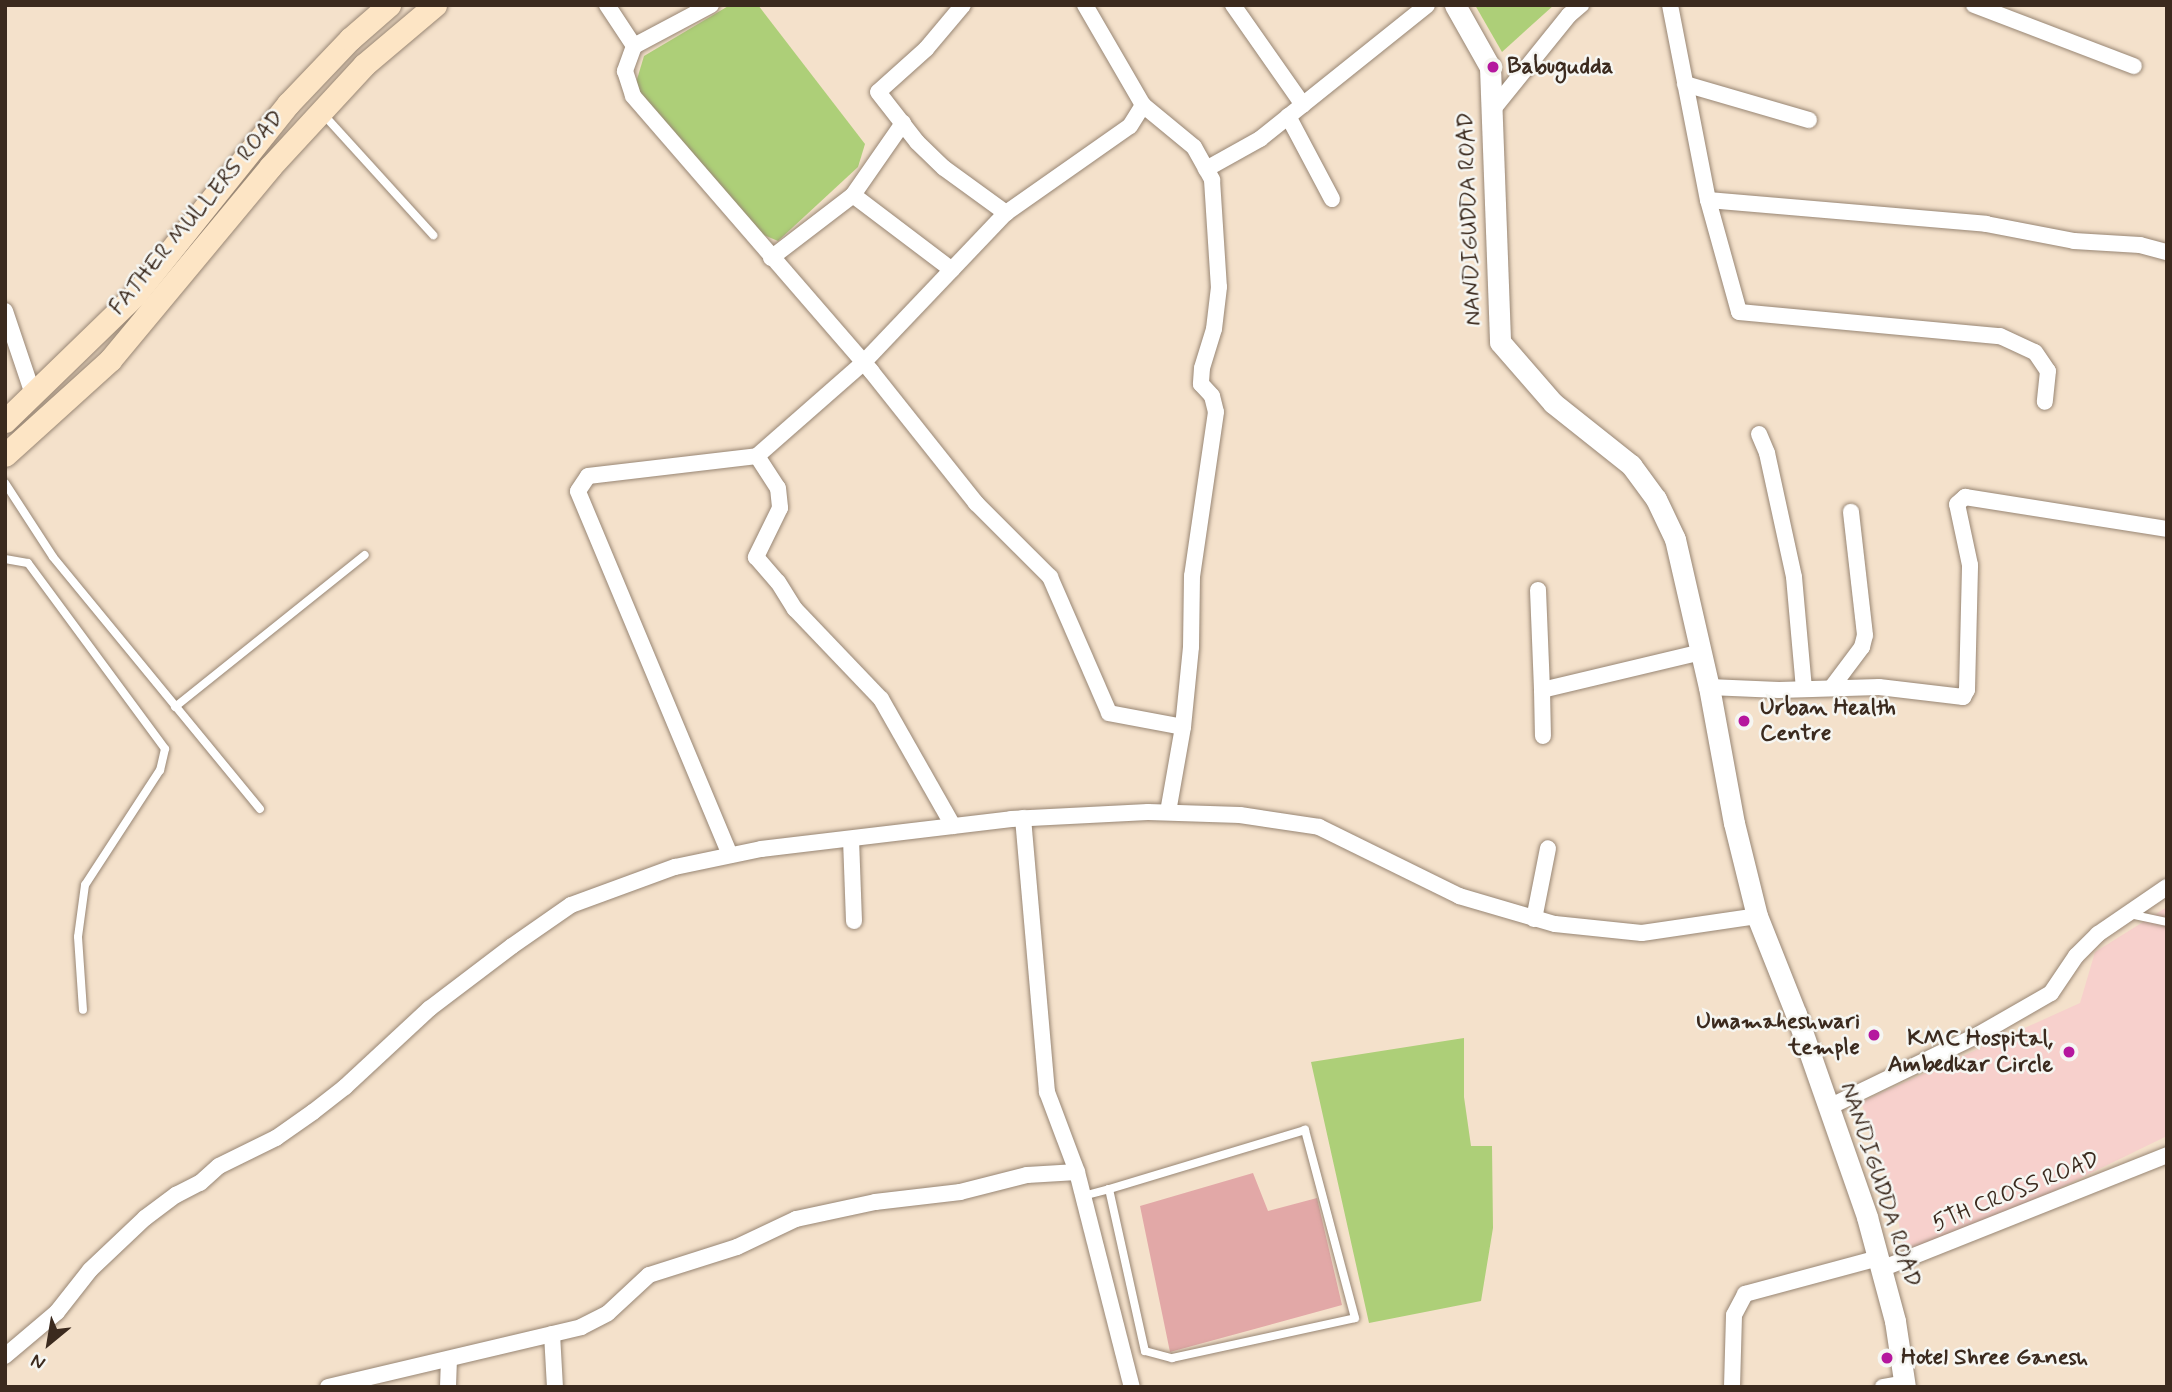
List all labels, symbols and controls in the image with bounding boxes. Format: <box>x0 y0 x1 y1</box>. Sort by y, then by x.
place label: Babugudda <box>1507 53 1613 81</box>
marker: Babugudda <box>1485 59 1501 75</box>
street label: FATHER MULLERS ROAD <box>103 105 291 321</box>
street label: NANDIGUDDA ROAD <box>1452 112 1488 326</box>
place label: Urban Health Centre <box>1760 694 1896 748</box>
marker: Urban Health Centre <box>1734 711 1754 731</box>
place label: Umamaheshwari temple <box>1696 1008 1860 1062</box>
place label: KMC Hospital, Ambedkar Circle <box>1888 1025 2053 1079</box>
marker: Umamaheshwari temple <box>1866 1027 1882 1043</box>
marker: KMC Hospital, Ambedkar Circle <box>2059 1042 2079 1062</box>
street label: NANDIGUDDA ROAD <box>1834 1079 1926 1291</box>
street label: 5TH CROSS ROAD <box>1928 1146 2104 1238</box>
north arrow <box>14 1308 84 1378</box>
place label: Hotel Shree Ganesh <box>1901 1344 2085 1372</box>
text: N <box>27 1348 50 1376</box>
marker: Hotel Shree Ganesh <box>1879 1350 1895 1366</box>

